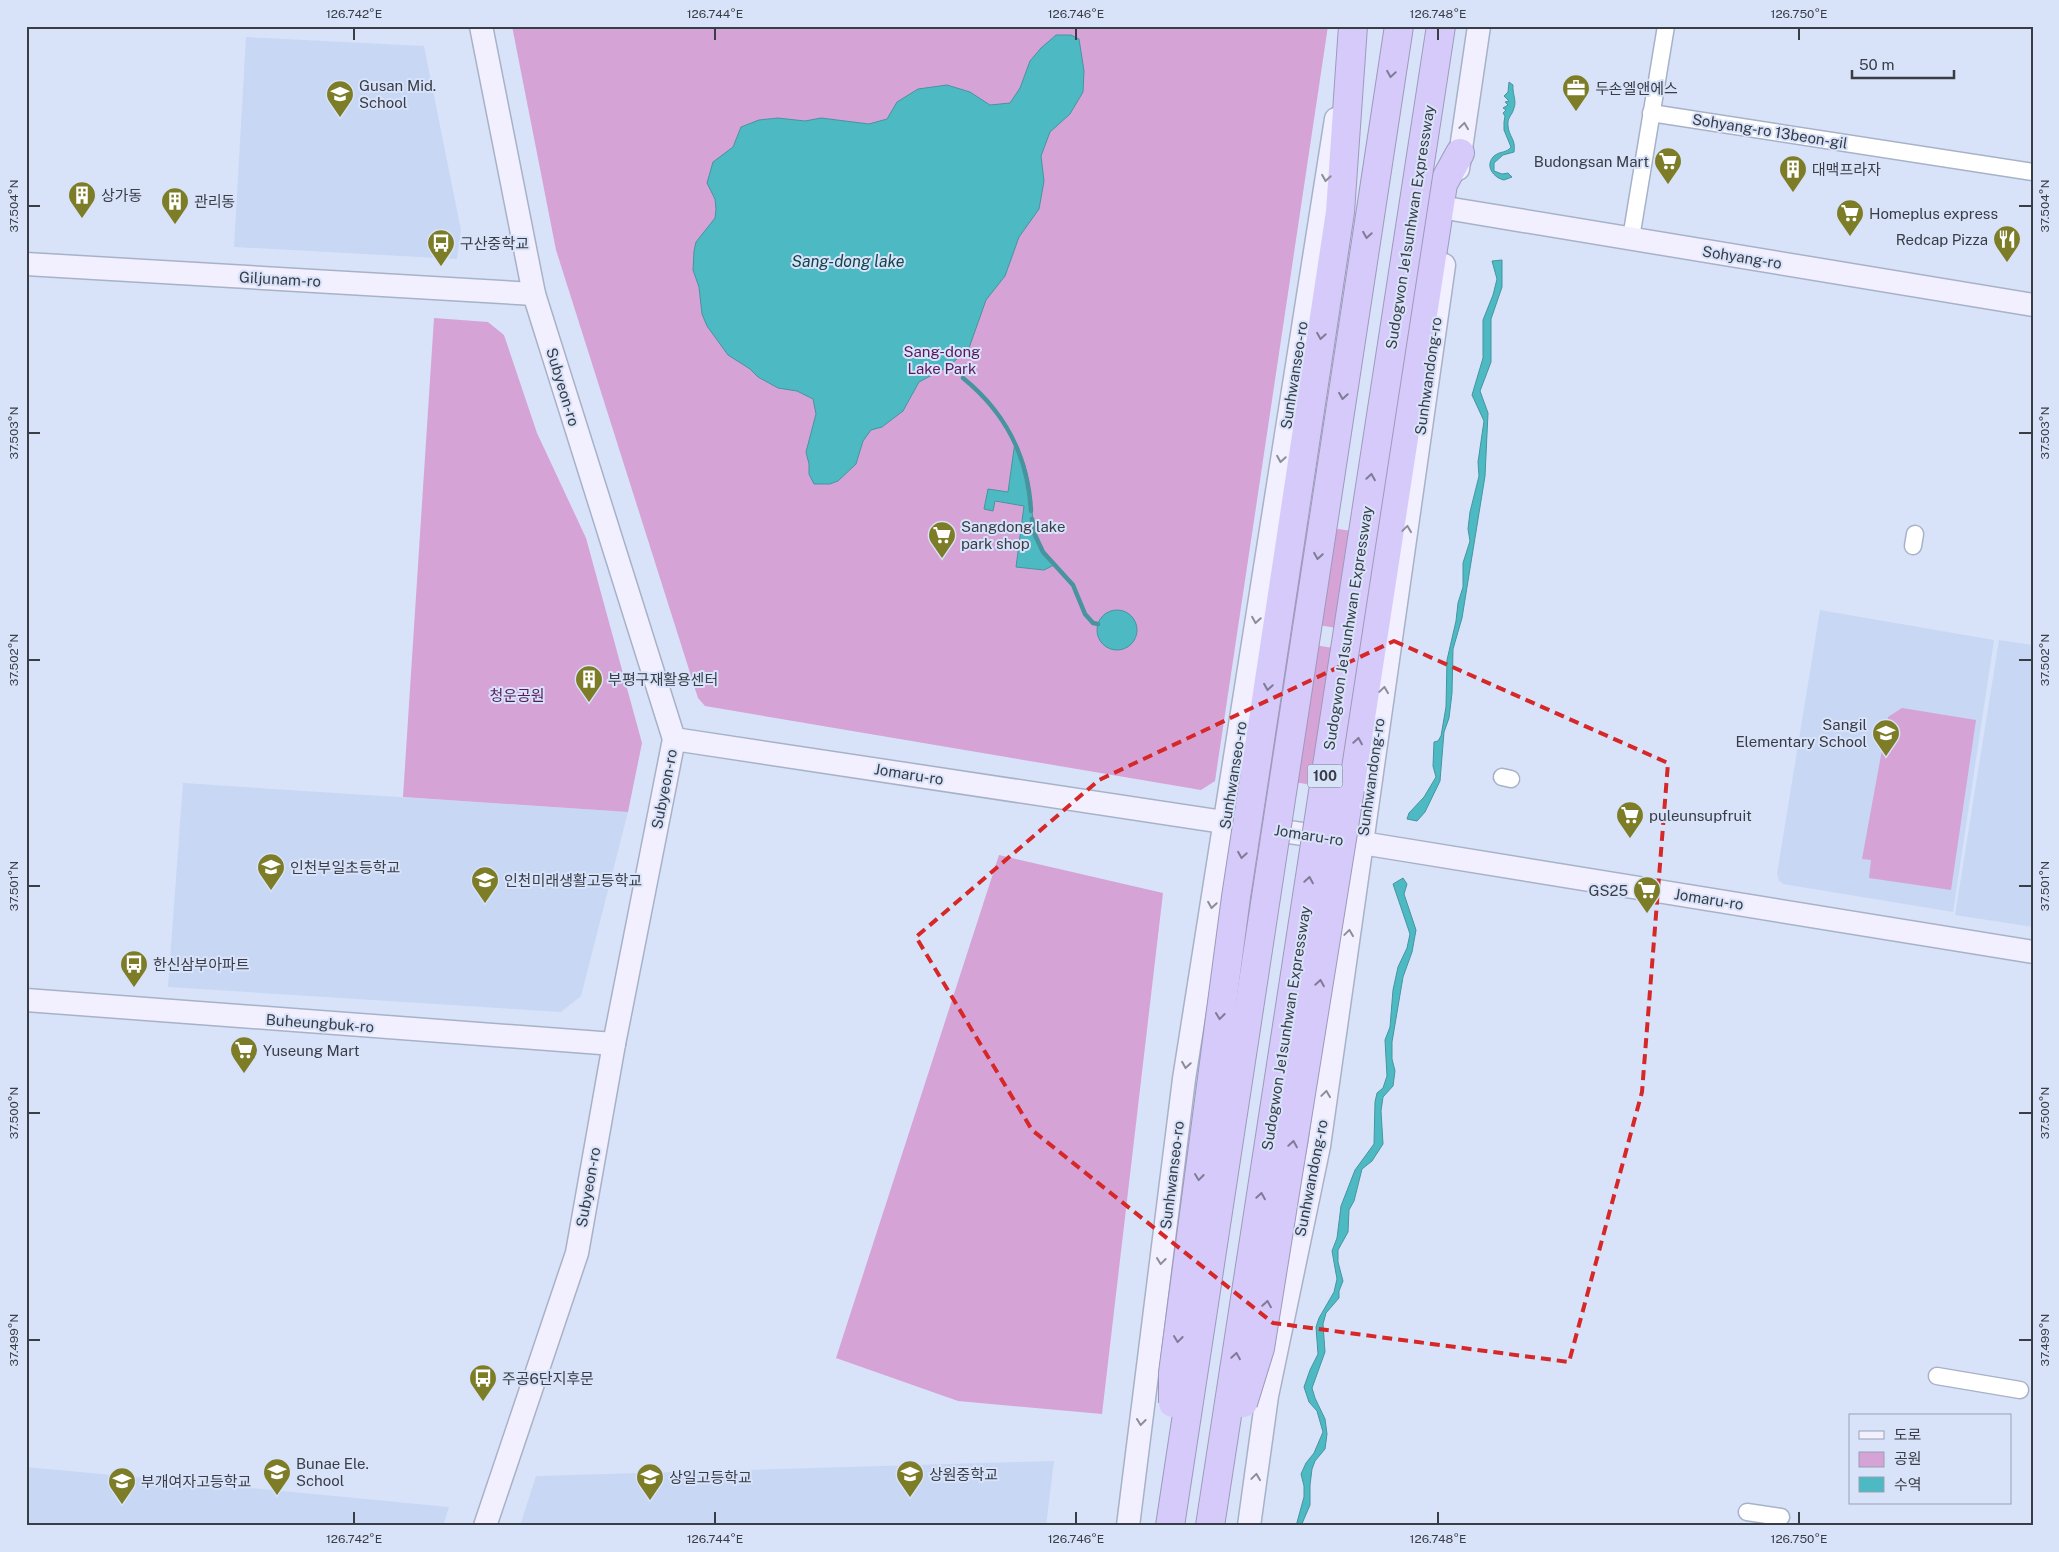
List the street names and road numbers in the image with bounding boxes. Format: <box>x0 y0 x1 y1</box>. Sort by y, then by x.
street label: Sudogwon Je1sunhwan Expressway <box>1382 104 1438 350</box>
street label: Sohyang-ro 13beon-gil <box>1691 110 1849 152</box>
street label: Sohyang-ro <box>1701 242 1783 272</box>
street label: Giljunam-ro <box>239 268 321 290</box>
street label: Sunhwandong-ro <box>1411 316 1445 436</box>
street label: Sunhwanseo-ro <box>1277 320 1311 430</box>
street label: Subyeon-ro <box>543 346 583 428</box>
street label: Sudogwon Je1sunhwan Expressway <box>1320 505 1376 751</box>
street label: Sunhwandong-ro <box>1354 717 1388 837</box>
street label: Sunhwanseo-ro <box>1216 720 1250 830</box>
street label: Subyeon-ro <box>648 748 680 830</box>
street label: Jomaru-ro <box>873 760 945 788</box>
road number: 100 <box>1308 764 1342 788</box>
street label: Jomaru-ro <box>1273 821 1345 849</box>
street label: Jomaru-ro <box>1673 885 1745 913</box>
street label: Sudogwon Je1sunhwan Expressway <box>1258 905 1314 1151</box>
street label: Buheungbuk-ro <box>265 1011 375 1035</box>
street label: Sunhwandong-ro <box>1291 1118 1331 1238</box>
street label: Sunhwanseo-ro <box>1157 1120 1187 1230</box>
street label: Subyeon-ro <box>573 1146 603 1228</box>

